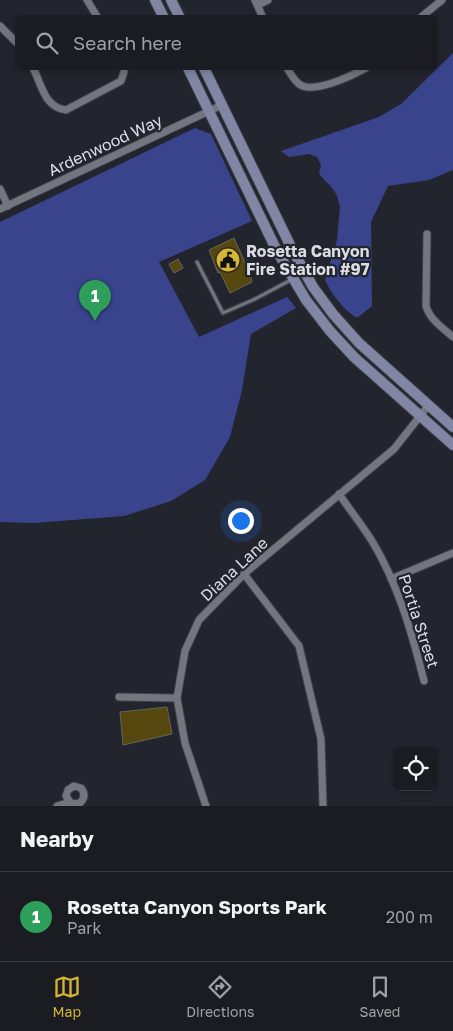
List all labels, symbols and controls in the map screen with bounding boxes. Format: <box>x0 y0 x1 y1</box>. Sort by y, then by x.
search box <box>15 15 438 70</box>
icon: search <box>33 29 61 57</box>
text: Search here <box>73 31 182 54</box>
street label: Ardenwood Way <box>45 110 165 180</box>
place label: Rosetta Canyon Fire Station #97 <box>246 241 370 279</box>
public building icon: Rosetta Canyon Fire Station #97 <box>215 247 241 273</box>
pin: 1 <box>79 280 111 321</box>
your location <box>228 508 254 534</box>
street label: Diana Lane <box>196 533 272 605</box>
street label: Portia Street <box>394 572 444 670</box>
map controls <box>393 746 438 791</box>
button: locate <box>393 746 438 791</box>
text: Nearby <box>20 826 94 852</box>
text: Rosetta Canyon Sports Park <box>67 895 327 918</box>
text: 1 <box>32 907 40 927</box>
text: 200 m <box>386 907 433 927</box>
text: Park <box>67 918 102 938</box>
tab: Map <box>53 973 81 1020</box>
tab: Directions <box>186 973 255 1020</box>
tab: Saved <box>360 973 400 1020</box>

